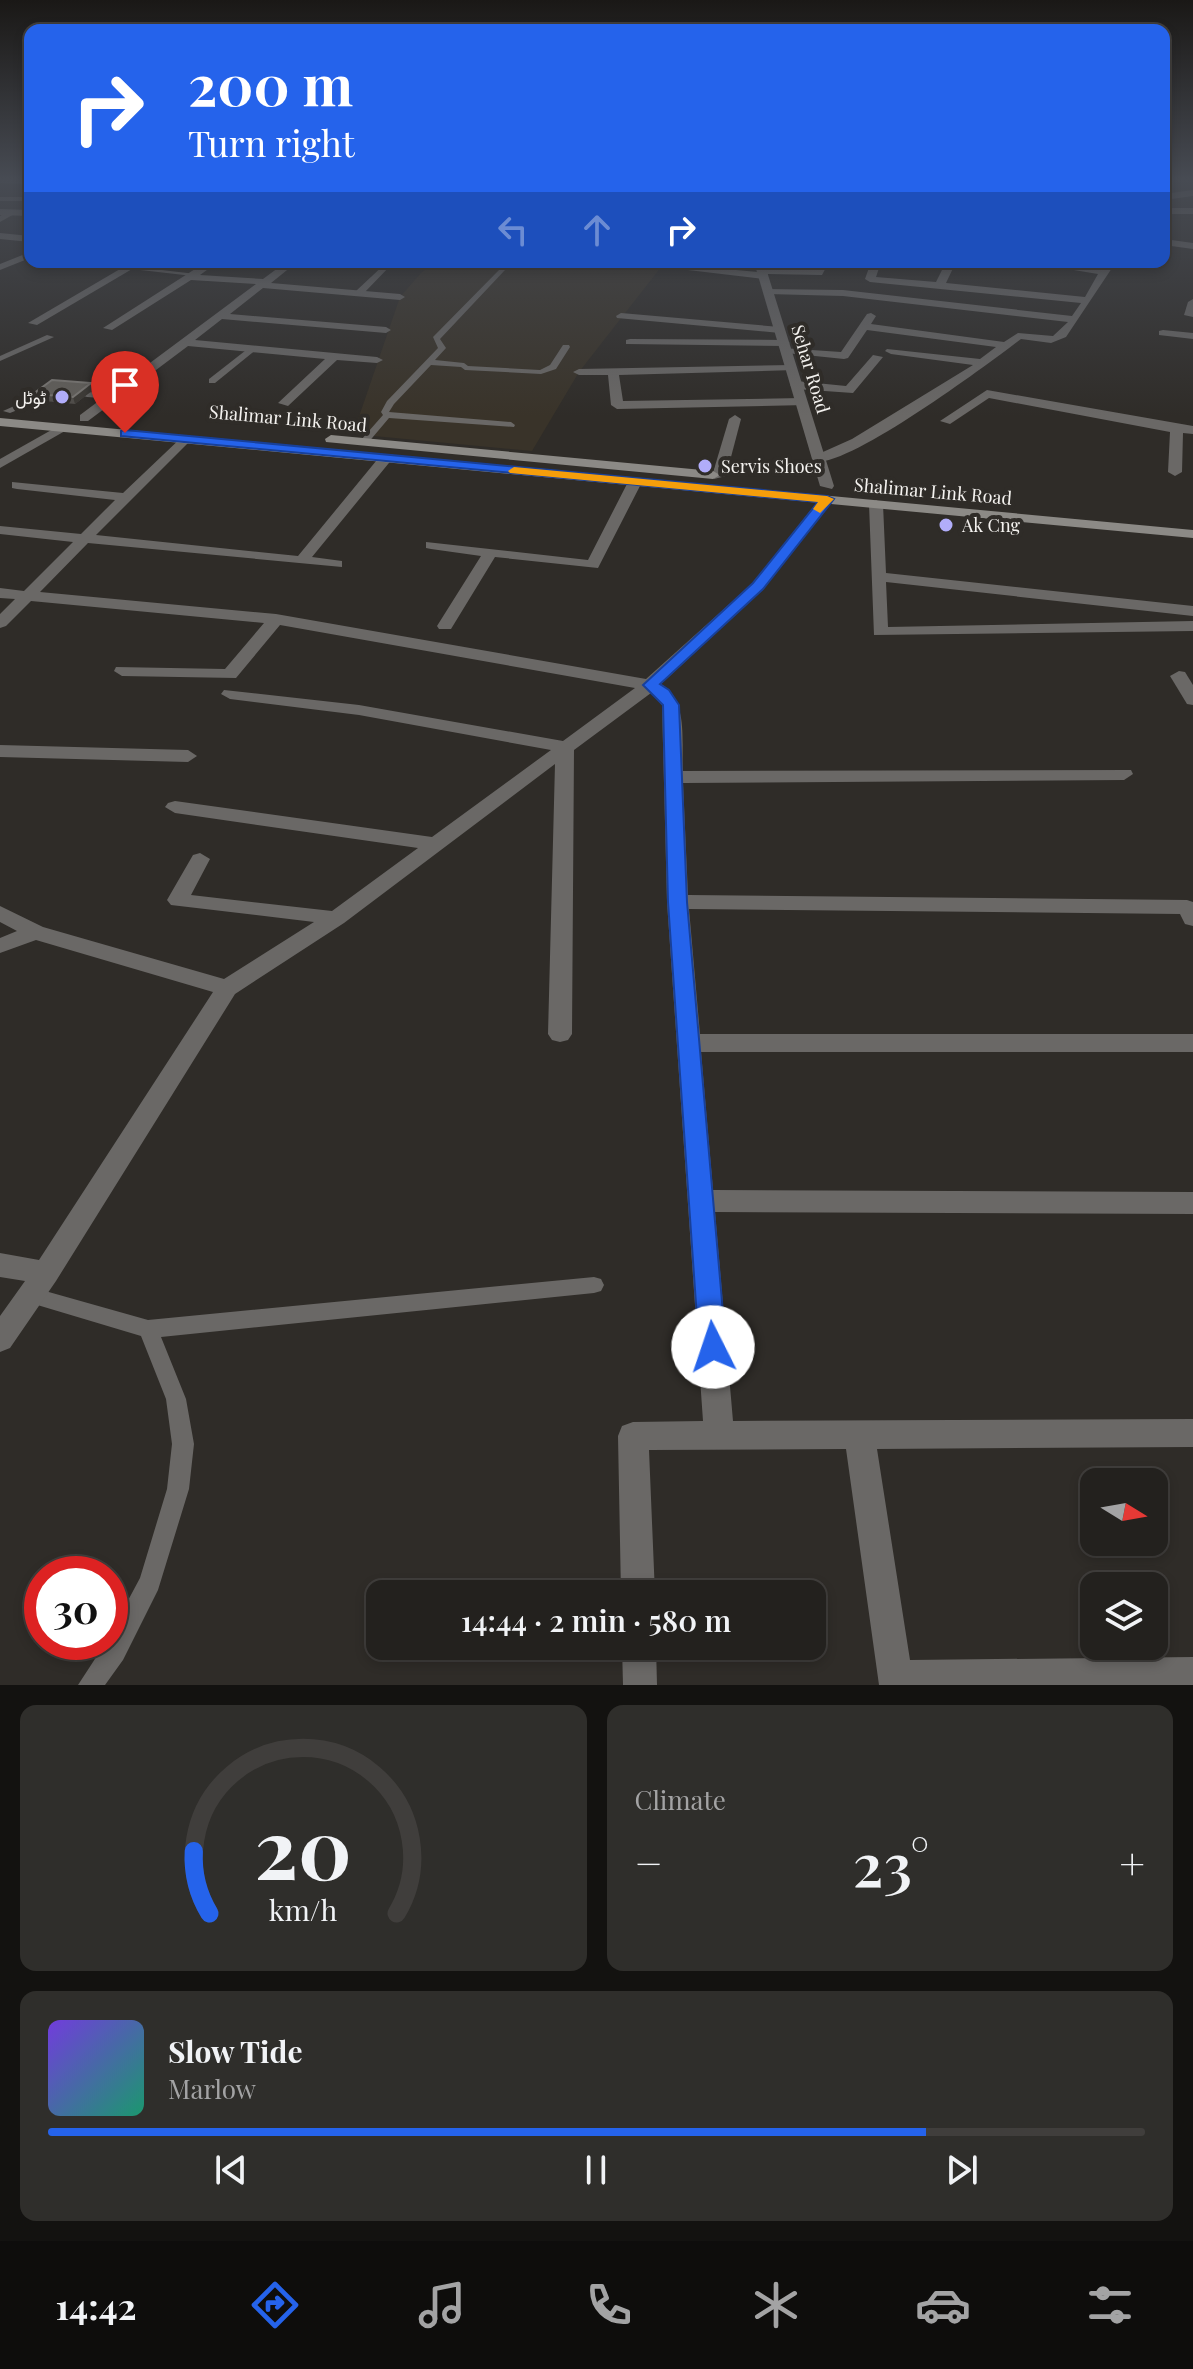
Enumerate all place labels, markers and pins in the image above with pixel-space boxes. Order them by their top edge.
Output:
pin [91,351,159,433]
place label: ٹوٹل [15,385,47,409]
marker: ٹوٹل [53,388,71,406]
place label: Servis Shoes [721,454,822,478]
marker: Servis Shoes [696,457,714,475]
place label: Ak Cng [961,513,1020,537]
marker: Ak Cng [937,516,955,534]

